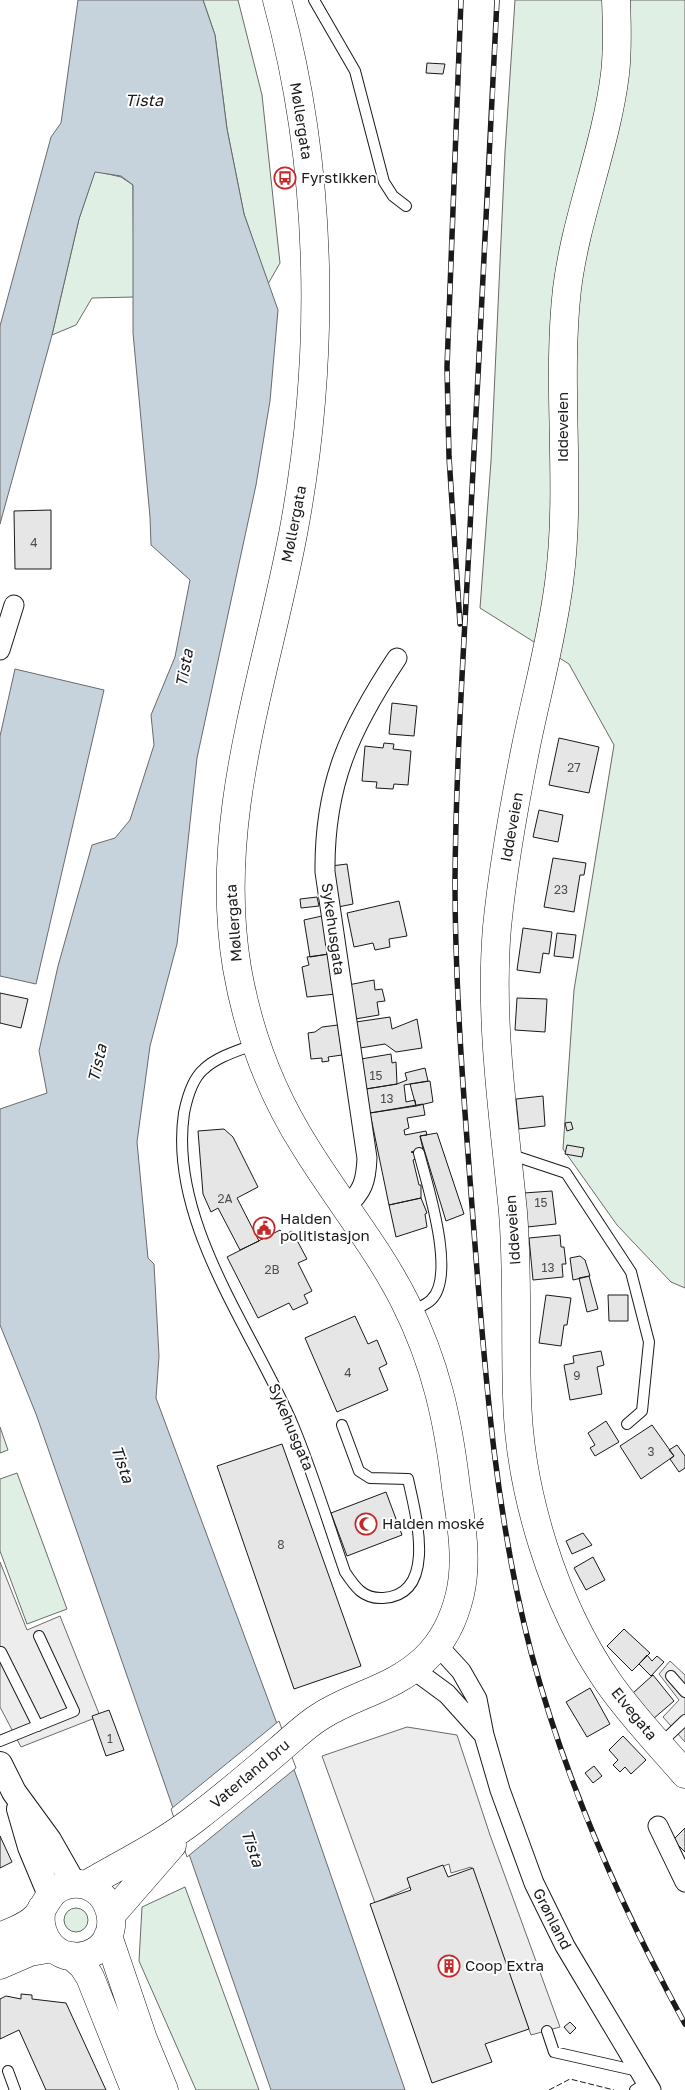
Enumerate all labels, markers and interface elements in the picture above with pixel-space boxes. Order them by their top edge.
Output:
street label: Møllergata [287,81,317,161]
water label: Tista [125,90,164,110]
bus stop icon: Fyrstikken [273,166,297,190]
place label: Fyrstikken [301,168,377,186]
street label: Iddeveien [553,392,571,462]
street label: Møllergata [277,484,309,564]
house number: 4 [30,535,38,550]
water label: Tista [171,647,197,689]
house number: 27 [567,760,581,775]
street label: Iddeveien [496,791,526,863]
street label: Sykehusgata [319,882,349,976]
house number: 23 [554,882,568,897]
street label: Møllergata [221,884,245,962]
water label: Tista [83,1041,111,1084]
house number: 15 [370,1068,382,1083]
house number: 13 [381,1091,393,1106]
house number: 2A [217,1191,233,1206]
street label: Iddeveien [501,1194,523,1266]
house number: 15 [535,1195,547,1210]
place label: Halden politistasjon [280,1209,370,1244]
public building icon: Halden politistasjon [252,1216,276,1240]
house number: 13 [542,1260,554,1275]
house number: 2B [264,1262,280,1277]
house number: 4 [344,1365,352,1380]
house number: 9 [573,1368,581,1383]
street label: Sykehusgata [265,1380,318,1473]
water label: Tista [107,1443,139,1486]
house number: 3 [647,1444,655,1459]
mosque icon: Halden moské [354,1512,378,1536]
place label: Halden moské [382,1514,485,1532]
house number: 8 [277,1537,285,1552]
street label: Elvegata [608,1683,661,1743]
house number: 1 [107,1731,113,1746]
street label: Vaterland bru [206,1735,293,1812]
water label: Tista [237,1827,269,1870]
street label: Grønland [530,1885,576,1952]
building icon: Coop Extra [437,1954,461,1978]
place label: Coop Extra [465,1956,544,1974]

